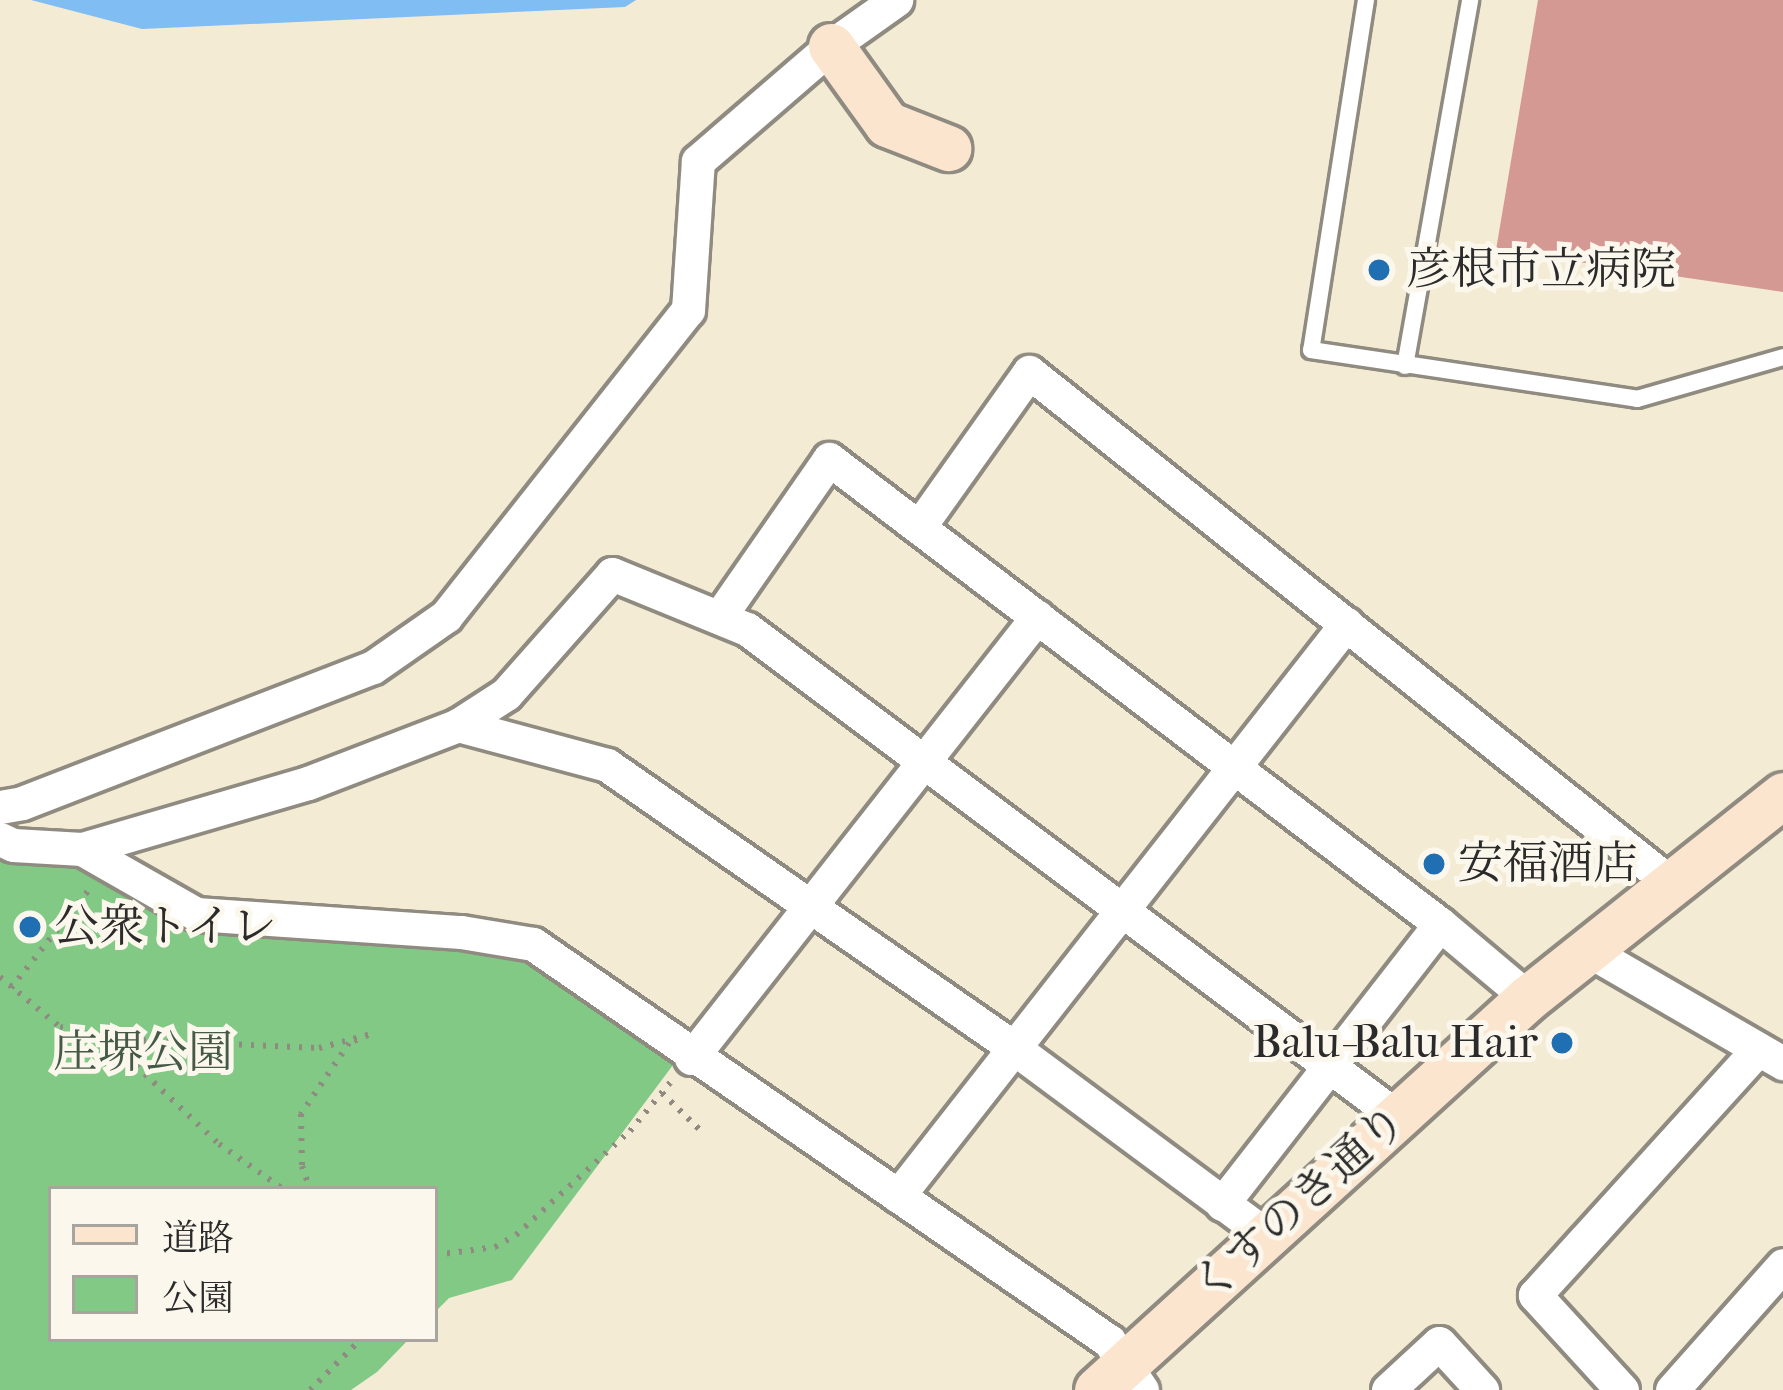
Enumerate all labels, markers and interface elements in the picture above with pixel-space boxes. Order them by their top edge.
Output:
place label: 彦根市立病院 [1406,243,1676,297]
marker: 彦根市立病院 [1363,254,1395,286]
place label: 安福酒店 [1458,837,1638,891]
marker: 安福酒店 [1421,851,1447,877]
place label: 公衆トイレ [54,900,279,954]
marker: 公衆トイレ [17,914,43,940]
place label: Balu-Balu Hair [1252,1016,1538,1070]
park label: 庄堺公園 [53,1026,233,1080]
marker: Balu-Balu Hair [1549,1030,1575,1056]
street label: くすのき通り [1181,1094,1417,1314]
legend [48,1186,438,1342]
text: 道路 [162,1217,234,1259]
text: 公園 [162,1277,234,1319]

